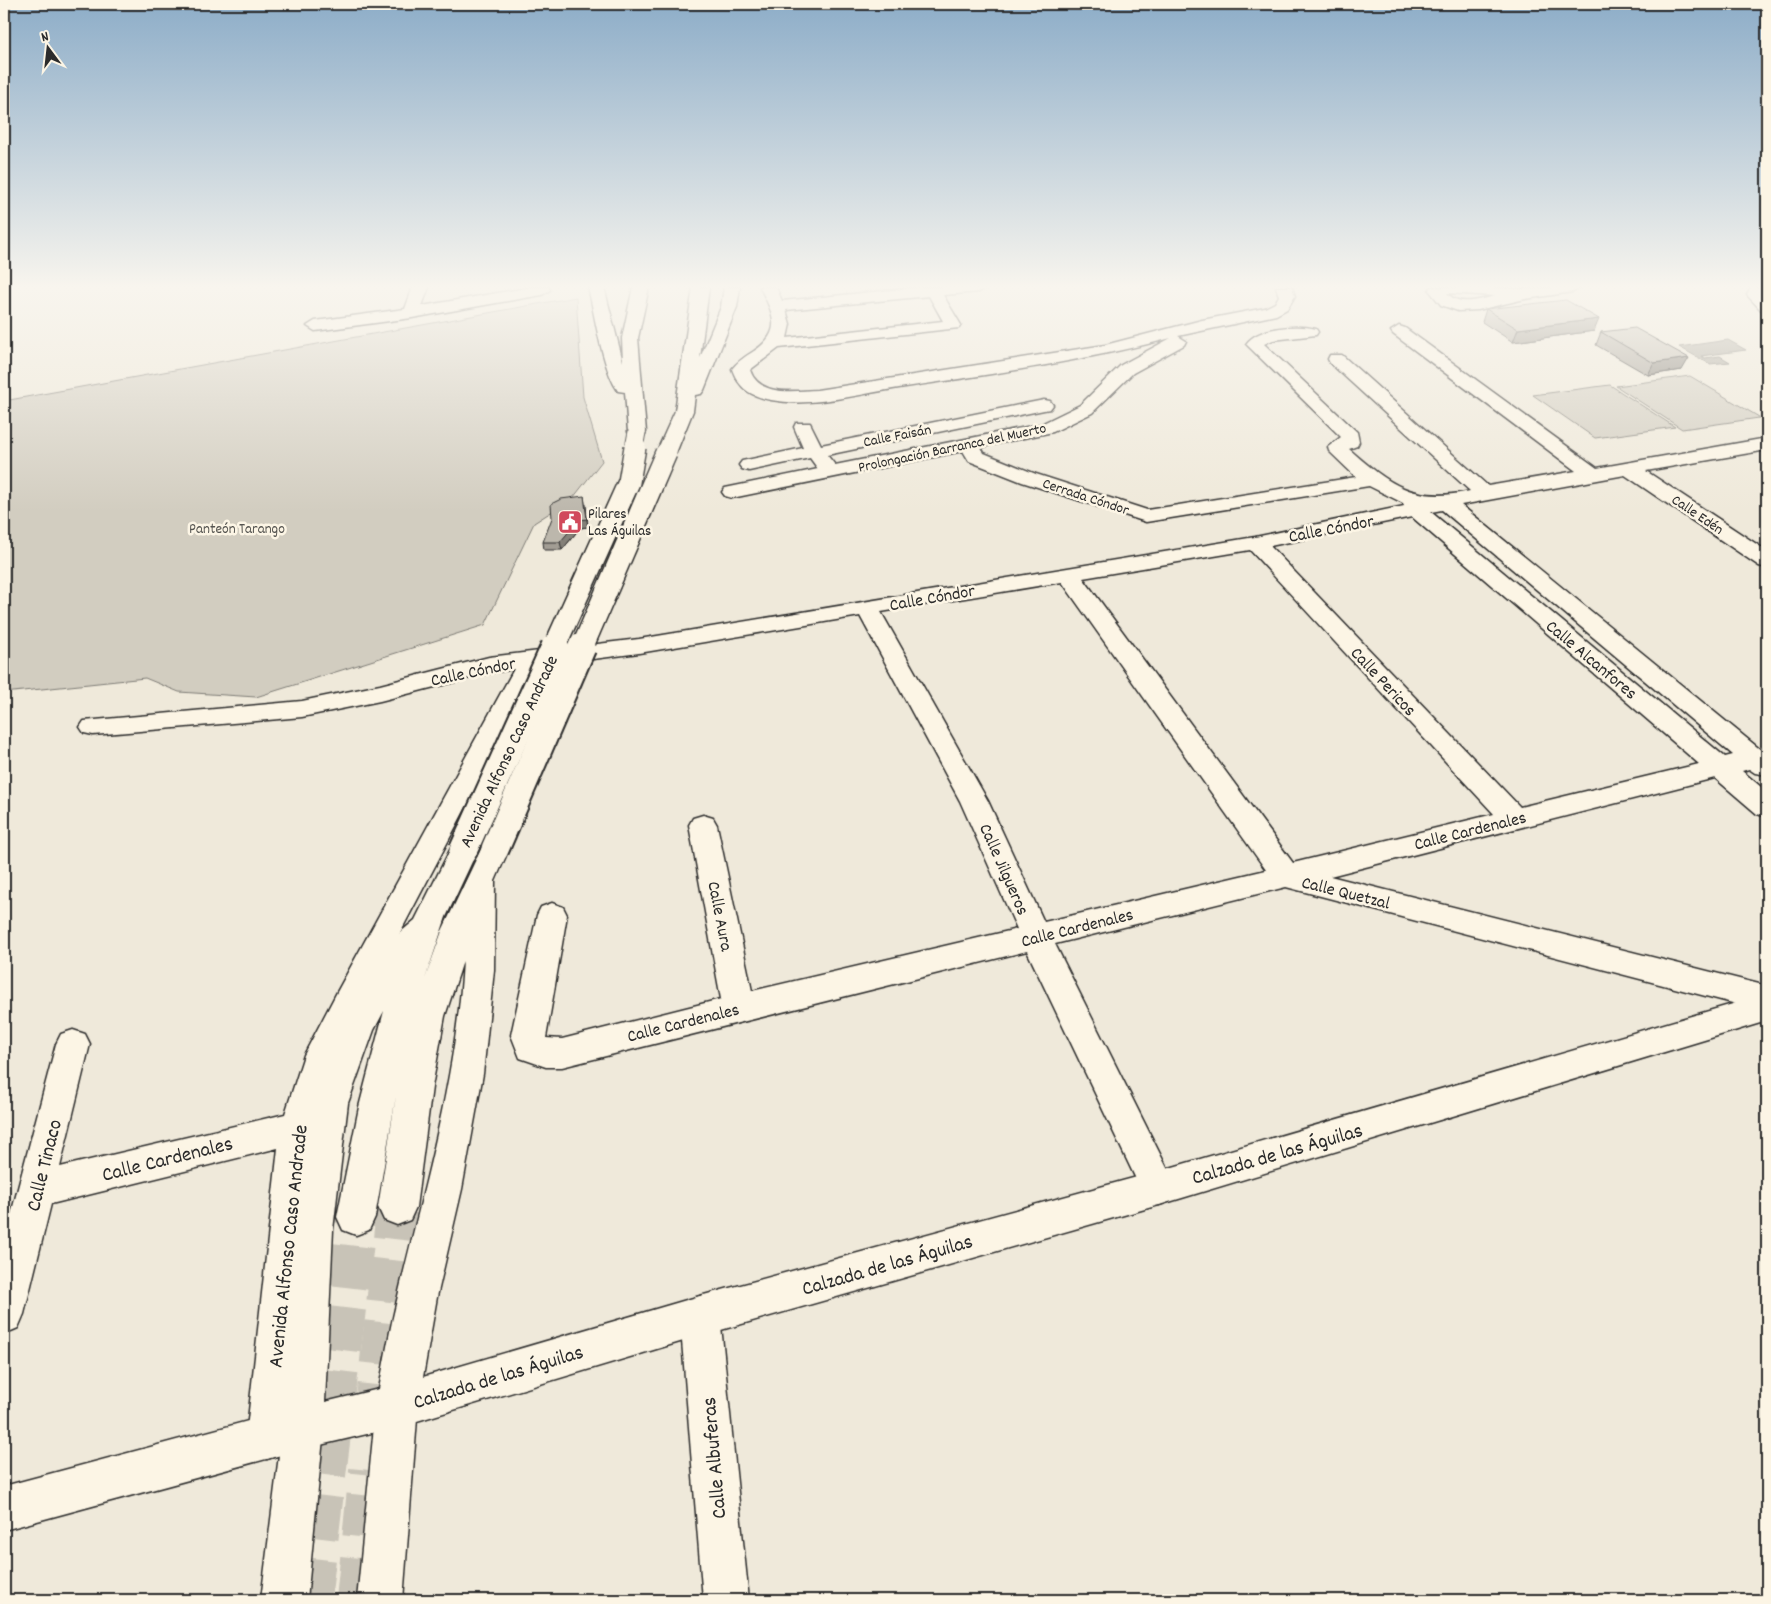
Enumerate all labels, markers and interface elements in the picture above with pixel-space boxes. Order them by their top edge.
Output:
north arrow [22,22,72,72]
text: N [39,27,51,48]
street label: Prolongación Barranca del Muerto [856,418,1049,480]
street label: Calle Faisán [862,420,933,454]
street label: Cerrada Cóndor [1039,474,1132,522]
street label: Calle Edén [1666,490,1727,541]
place label: Pilares Las Águilas [588,504,651,543]
public building icon: Pilares Las Águilas [557,509,583,535]
street label: Calle Cóndor [1287,510,1377,551]
park label: Panteón Tarango [189,519,285,541]
street label: Calle Cóndor [888,580,977,619]
street label: Calle Alcanfores [1539,615,1642,707]
street label: Calle Pericos [1343,642,1421,723]
street label: Calle Cóndor [429,652,519,695]
street label: Avenida Alfonso Caso Andrade [455,652,566,852]
street label: Calle Cardenales [1412,806,1529,858]
street label: Calle Jilgueros [971,820,1034,920]
street label: Calle Quetzal [1299,871,1393,918]
street label: Calle Aura [700,879,738,954]
street label: Calle Cardenales [1019,903,1136,955]
street label: Calle Cardenales [625,998,742,1050]
street label: Calle Tinaco [20,1117,72,1215]
street label: Calzada de las Águilas [1189,1117,1367,1195]
street label: Avenida Alfonso Caso Andrade [262,1123,318,1369]
street label: Calle Cardenales [99,1130,236,1192]
street label: Calzada de las Águilas [799,1228,977,1306]
street label: Calzada de las Águilas [410,1339,588,1419]
street label: Calle Albuferas [696,1396,736,1520]

